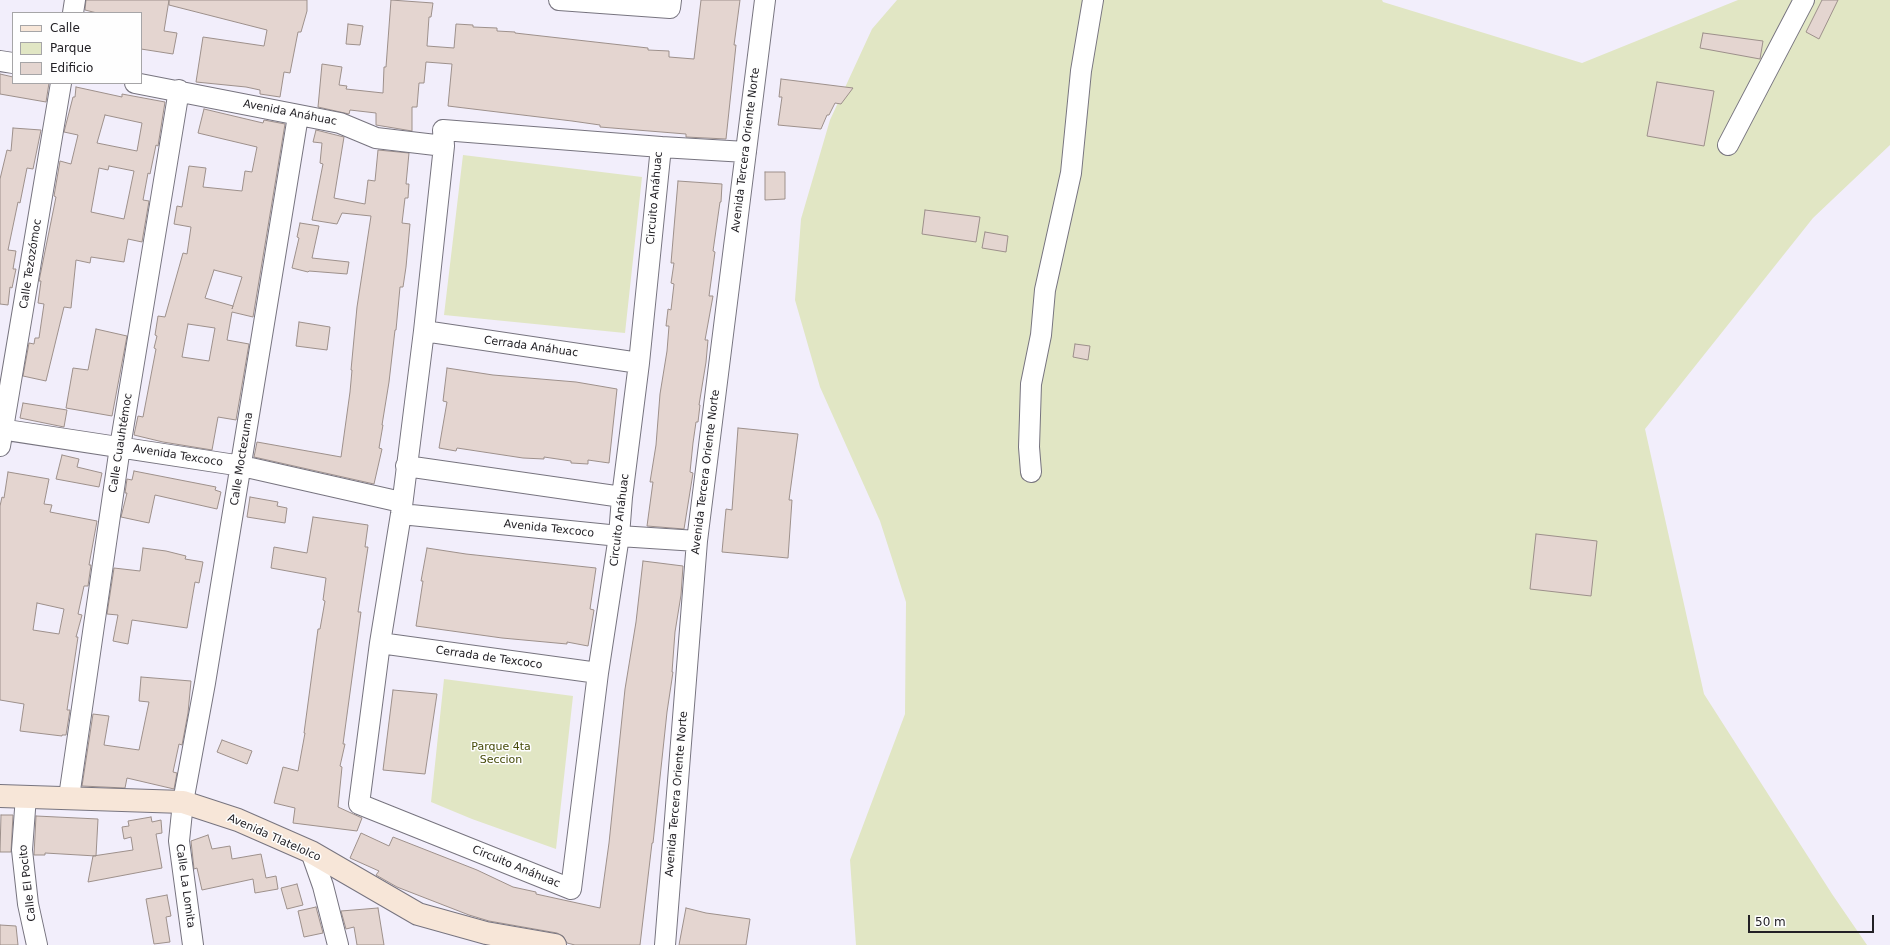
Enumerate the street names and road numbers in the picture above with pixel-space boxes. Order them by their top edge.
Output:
street label: Avenida Tercera Oriente Norte [729,67,763,233]
street label: Avenida Anáhuac [242,97,338,129]
street label: Circuito Anáhuac [644,151,666,245]
street label: Calle Tezozómoc [17,218,45,310]
street label: Cerrada Anáhuac [483,334,579,360]
street label: Avenida Tercera Oriente Norte [689,389,723,555]
street label: Calle Cuauhtémoc [107,392,135,494]
street label: Calle Moctezuma [228,411,256,507]
street label: Avenida Texcoco [132,442,224,470]
street label: Circuito Anáhuac [608,473,632,567]
street label: Avenida Texcoco [503,518,595,540]
street label: Cerrada de Texcoco [435,644,543,672]
street label: Avenida Tercera Oriente Norte [663,711,691,877]
street label: Avenida Tlatelolco [225,812,323,864]
street label: Calle La Lomita [173,843,197,929]
street label: Circuito Anáhuac [470,843,562,891]
street label: Calle El Pocito [17,844,39,922]

